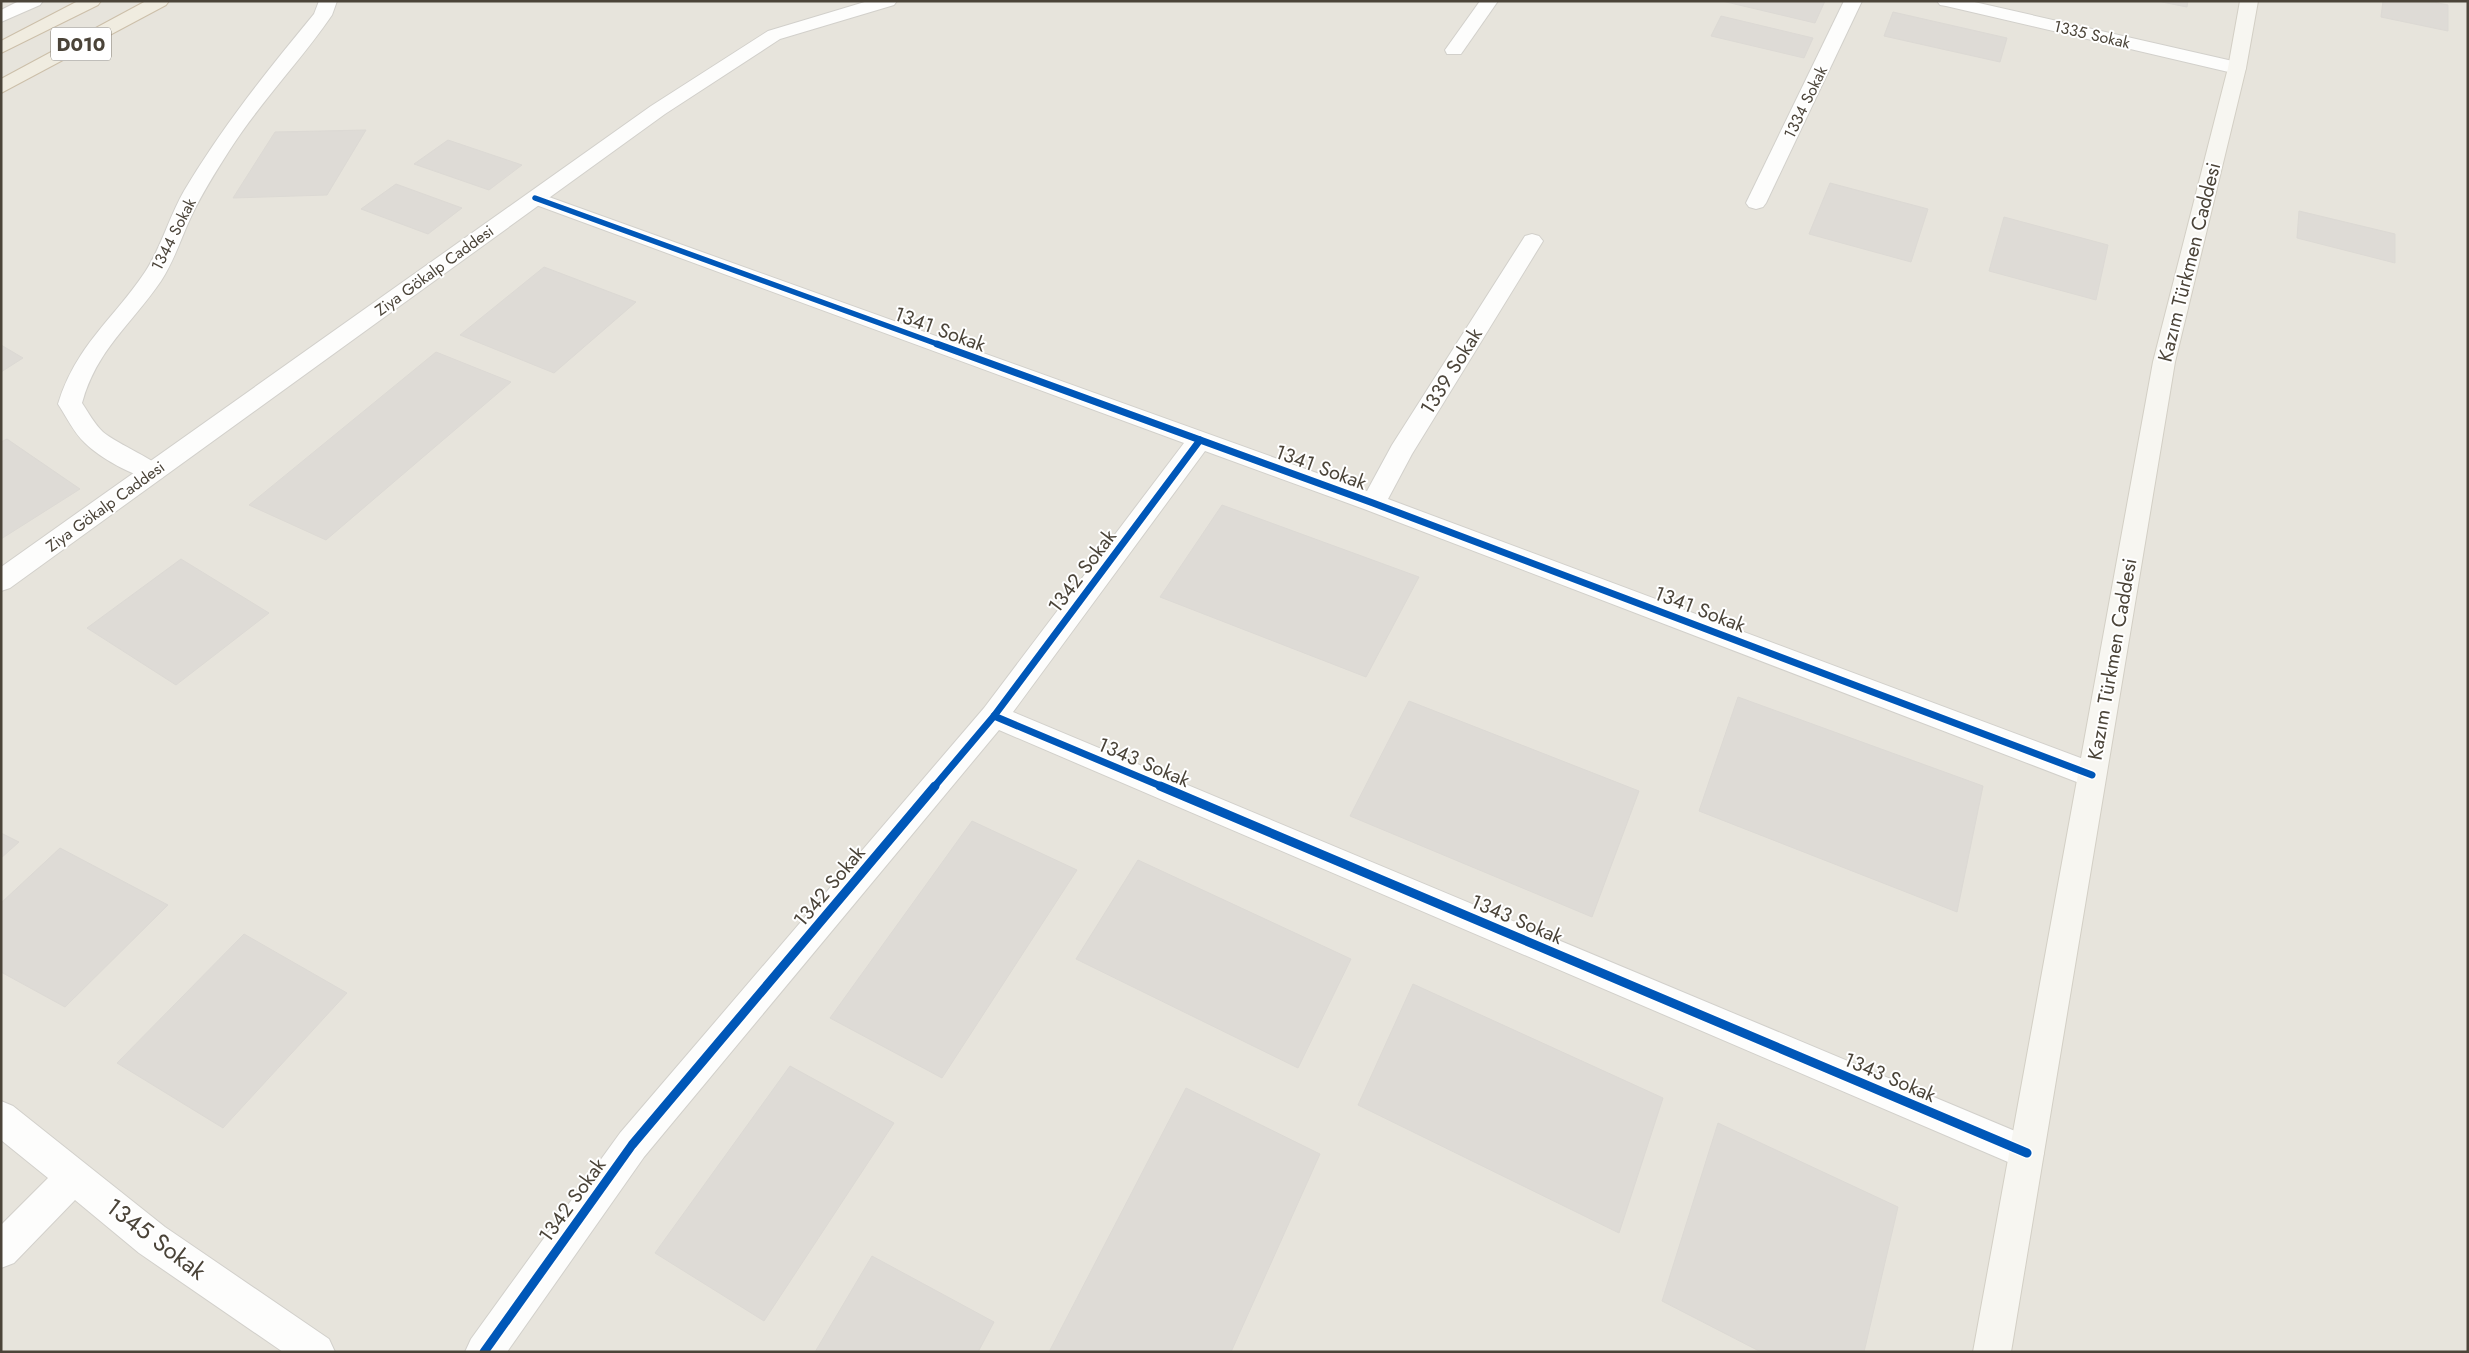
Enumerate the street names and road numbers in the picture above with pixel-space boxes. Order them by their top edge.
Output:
street label: 1335 Sokak [2051,15,2133,55]
road number: D010 [51,28,111,61]
street label: 1334 Sokak [1778,61,1833,142]
street label: Kazım Türkmen Caddesi [2151,159,2228,365]
street label: 1344 Sokak [145,193,202,275]
street label: Ziya Gökalp Caddesi [370,219,498,321]
street label: 1341 Sokak [890,299,990,360]
street label: 1339 Sokak [1413,322,1490,420]
street label: 1341 Sokak [1271,437,1371,498]
street label: Ziya Gökalp Caddesi [41,455,169,557]
street label: 1342 Sokak [1041,523,1124,619]
street label: Kazım Türkmen Caddesi [2080,556,2145,762]
street label: 1341 Sokak [1650,579,1750,640]
street label: 1343 Sokak [1093,730,1195,795]
street label: 1342 Sokak [787,839,872,933]
street label: 1343 Sokak [1466,887,1568,952]
street label: 1343 Sokak [1839,1045,1941,1110]
street label: 1342 Sokak [532,1152,613,1248]
street label: 1345 Sokak [99,1189,214,1288]

